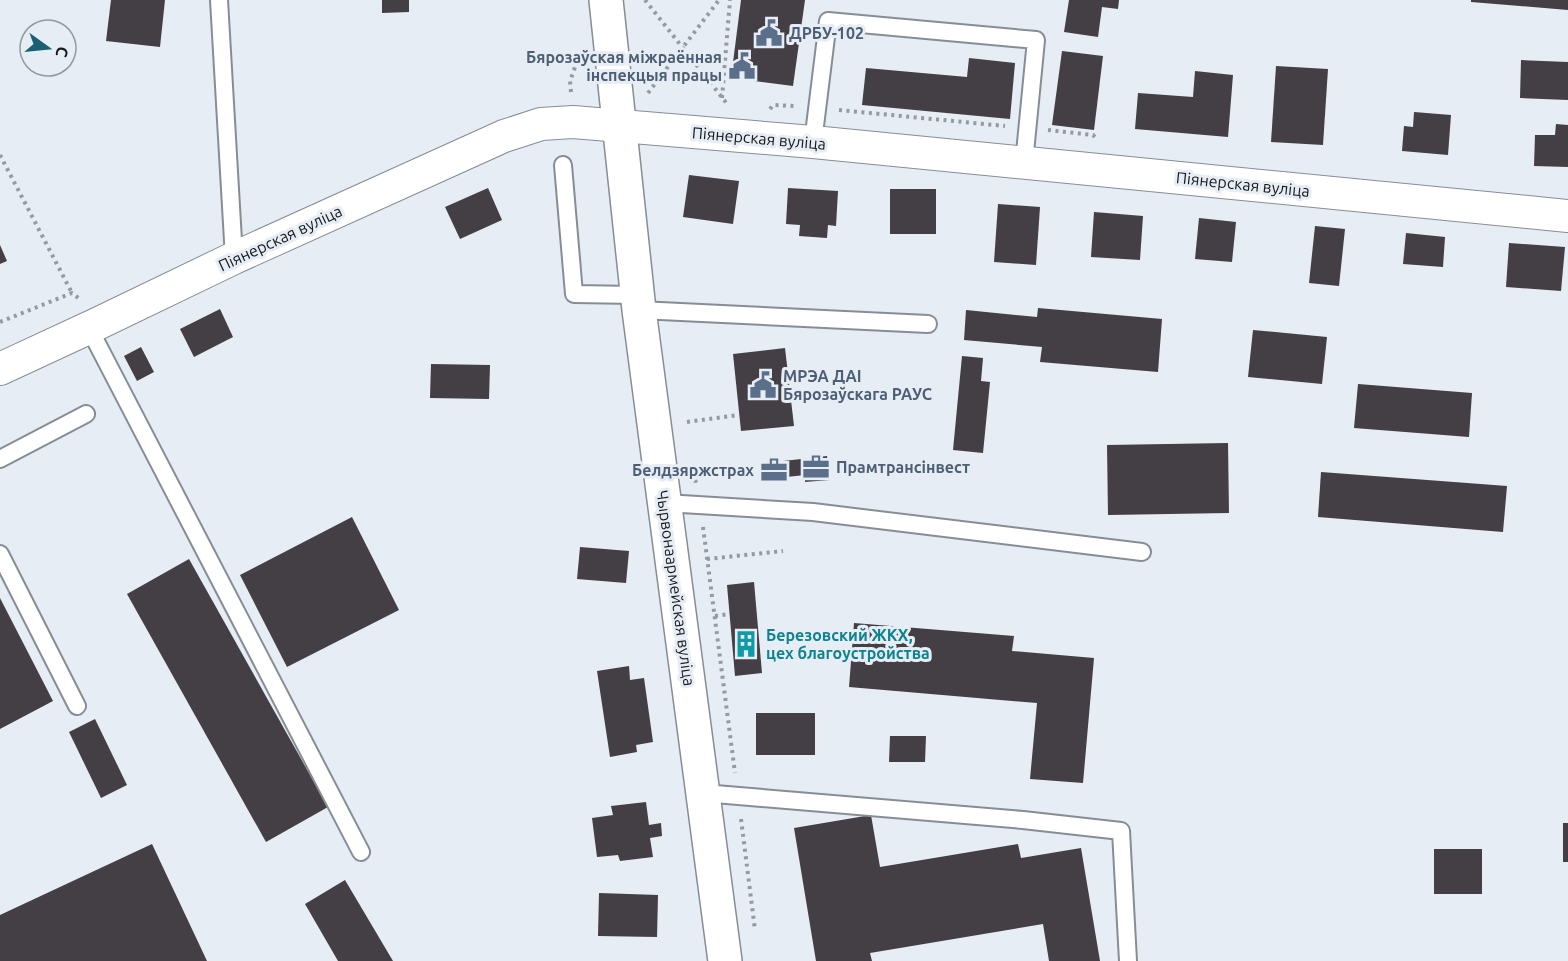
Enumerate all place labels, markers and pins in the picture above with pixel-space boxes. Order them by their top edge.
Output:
public building icon: ДРБУ-102 [754,18,784,48]
place label: ДРБУ-102 [789,24,864,42]
place label: Бярозаўская міжраённая інспекцыя працы [526,48,722,84]
public building icon: Бярозаўская міжраённая інспекцыя працы [727,51,757,81]
place label: МРЭА ДАІ Бярозаўскага РАУС [783,367,932,403]
public building icon: МРЭА ДАІ Бярозаўскага РАУС [748,370,778,400]
office icon: Прамтрансінвест [801,452,831,482]
office icon: Белдзяржстрах [759,455,789,485]
place label: Прамтрансінвест [836,458,970,476]
place label: Белдзяржстрах [632,461,754,479]
place label: Березовский ЖКХ, цех благоустройства [766,626,930,662]
building icon: Березовский ЖКХ, цех благоустройства [731,629,761,659]

